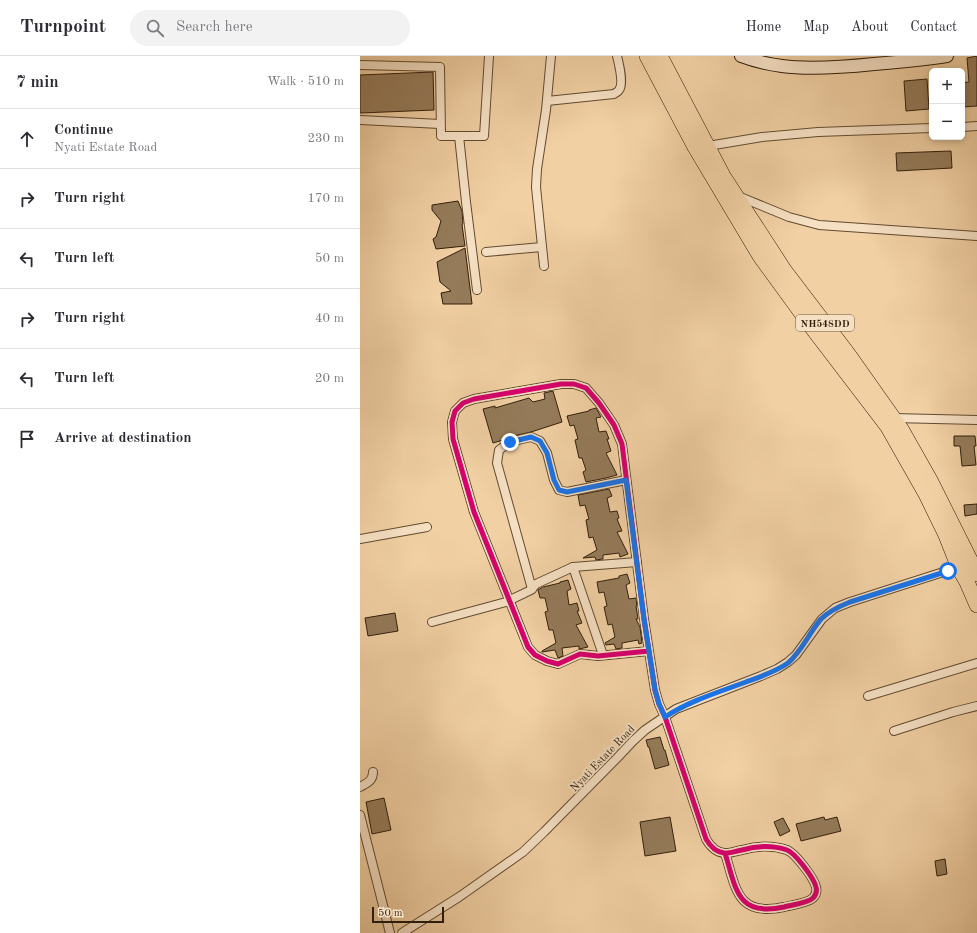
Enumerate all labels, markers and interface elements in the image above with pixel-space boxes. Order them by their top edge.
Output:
search box [130,10,410,46]
icon: search [144,17,166,39]
text: Turnpoint [20,18,106,37]
text: Search here [176,20,253,35]
text: Home [746,20,781,34]
text: Map [803,20,829,34]
text: About [851,20,888,34]
text: Contact [910,20,957,34]
map controls [929,68,965,140]
button: + [929,68,965,104]
text: 7 min [16,74,59,91]
text: Walk · 510 m [267,75,344,88]
button: − [929,104,965,140]
text: Continue [54,123,113,138]
icon: ahead [16,128,38,150]
text: 230 m [307,132,344,145]
text: Nyati Estate Road [54,141,157,154]
icon: right [16,188,38,210]
text: Turn right [54,191,125,206]
text: 170 m [307,192,344,205]
icon: left [16,248,38,270]
text: Turn left [54,251,114,266]
text: 50 m [315,252,344,265]
icon: right [16,308,38,330]
text: Turn right [54,311,125,326]
text: 40 m [315,312,344,325]
road number: NH548DD [796,315,854,331]
icon: left [16,368,38,390]
text: Turn left [54,371,114,386]
text: 20 m [315,372,344,385]
icon: arrive [16,428,38,450]
text: Arrive at destination [54,431,192,446]
route end [501,433,519,451]
route start [939,562,957,580]
street label: Nyati Estate Road [569,724,638,794]
scale bar [372,905,444,924]
text: 50 m [378,908,403,919]

